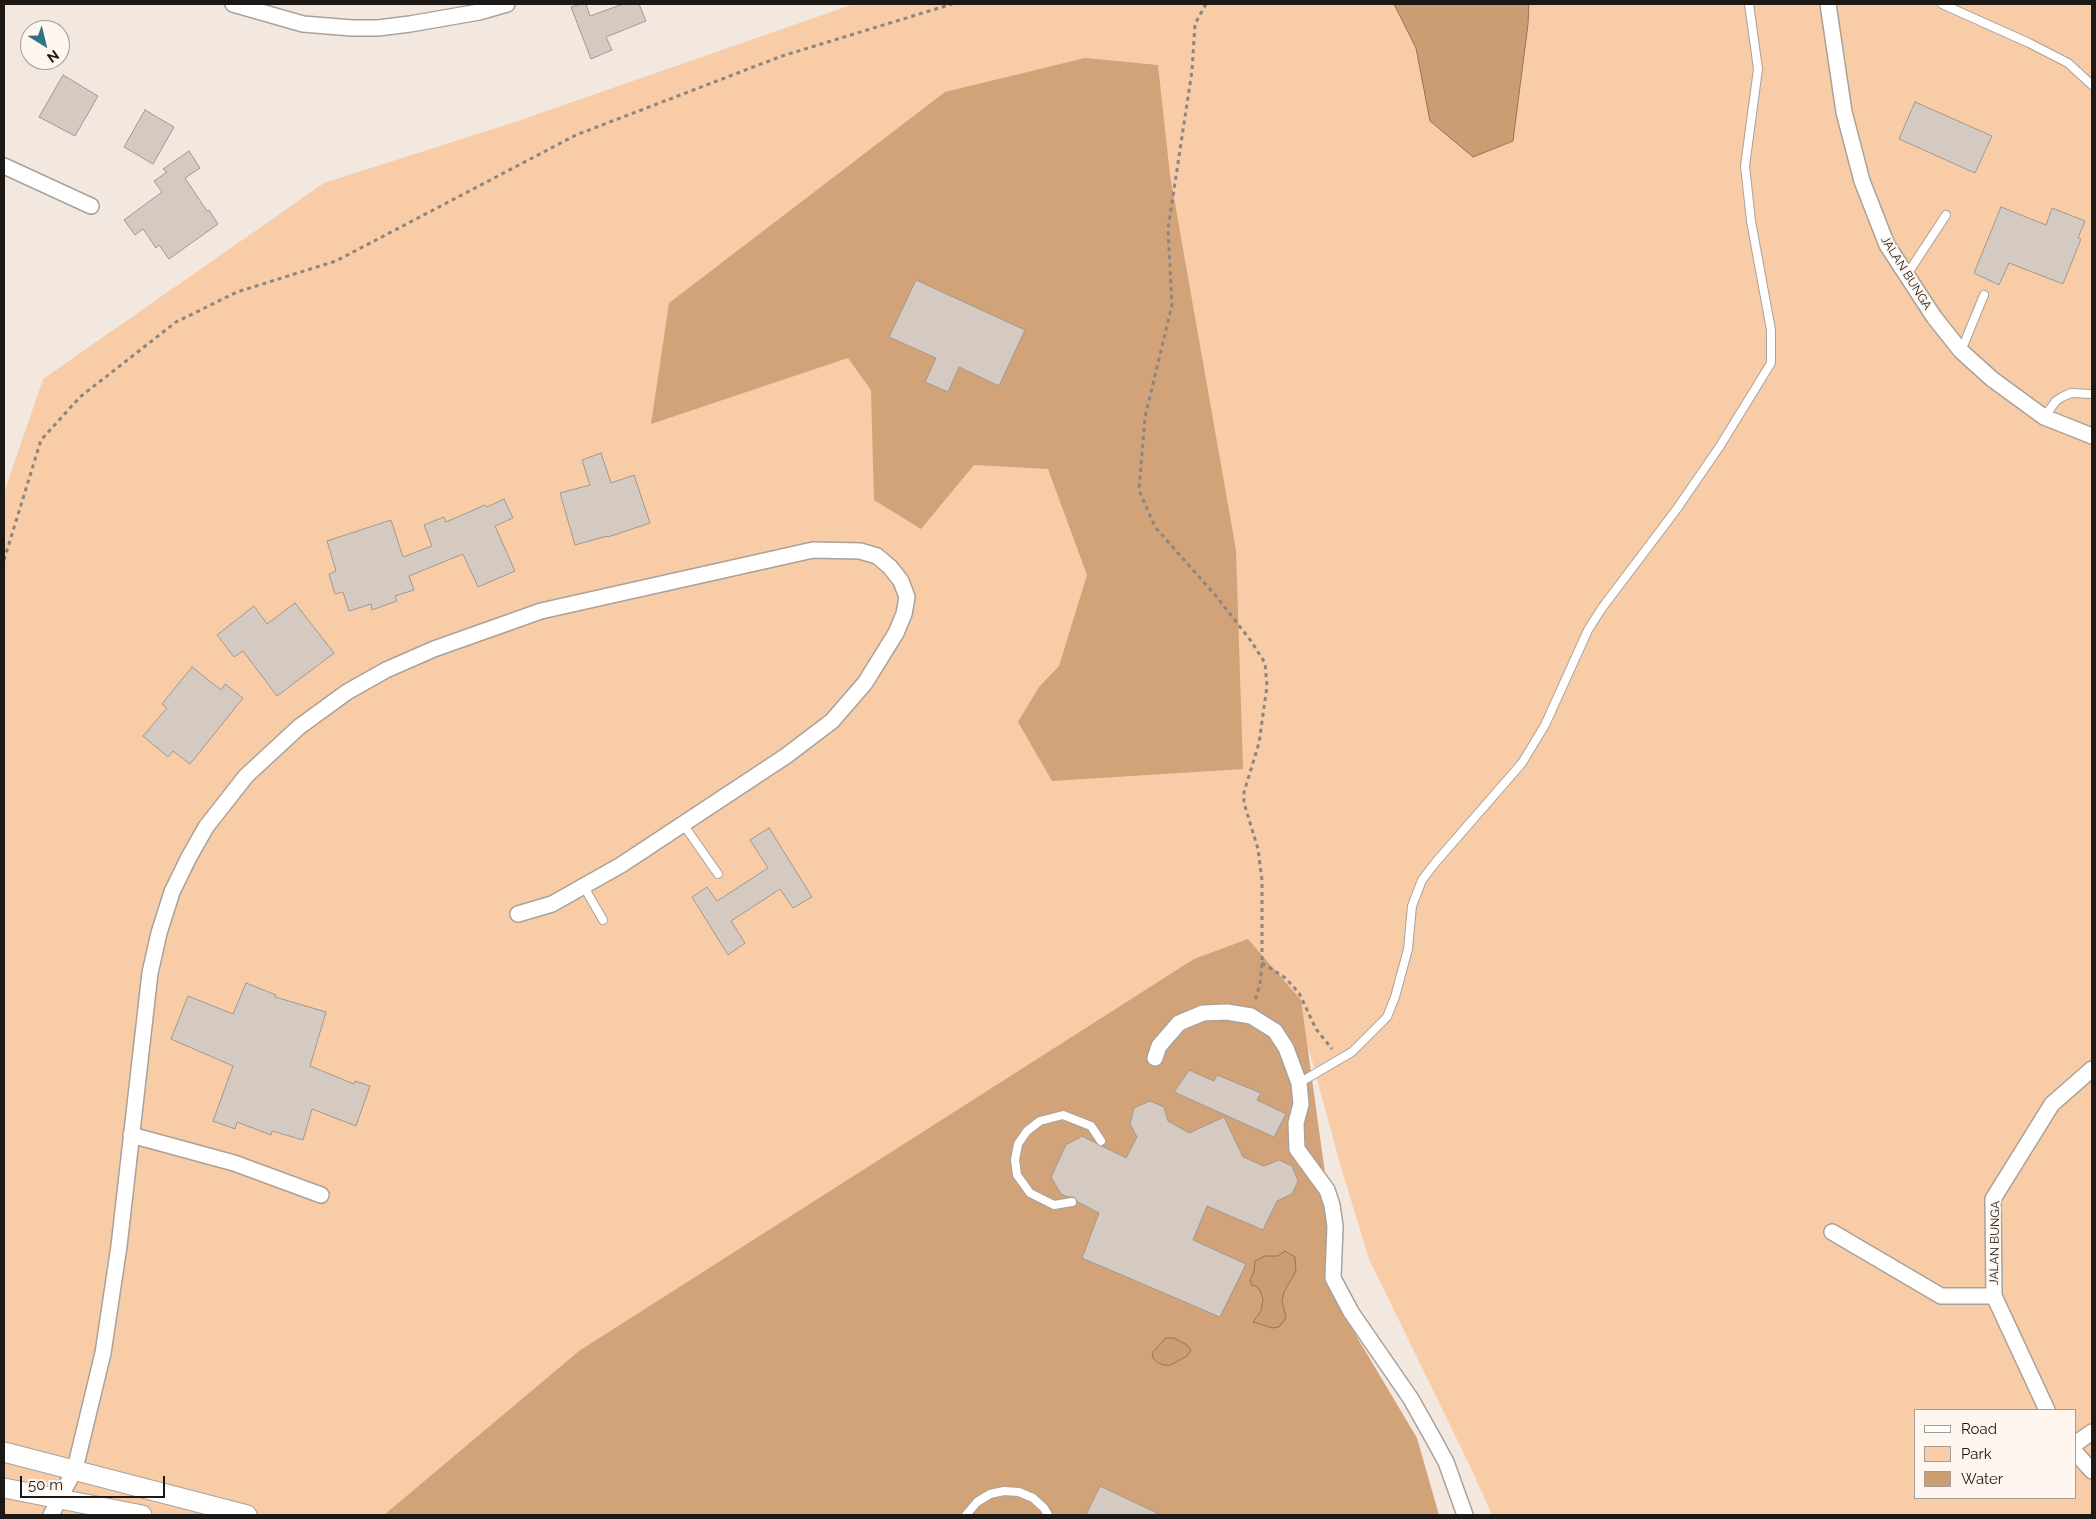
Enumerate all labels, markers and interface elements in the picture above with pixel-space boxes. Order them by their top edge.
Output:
north arrow [20,20,70,70]
text: N [44,47,62,66]
street label: JALAN BUNGA [1878,234,1934,312]
street label: JALAN BUNGA [1987,1201,2003,1285]
legend [1914,1409,2076,1499]
text: Road [1961,1420,1997,1438]
text: Park [1961,1445,1992,1463]
scale bar [22,1466,168,1498]
text: Water [1961,1470,2003,1488]
text: 50 m [28,1476,63,1494]

